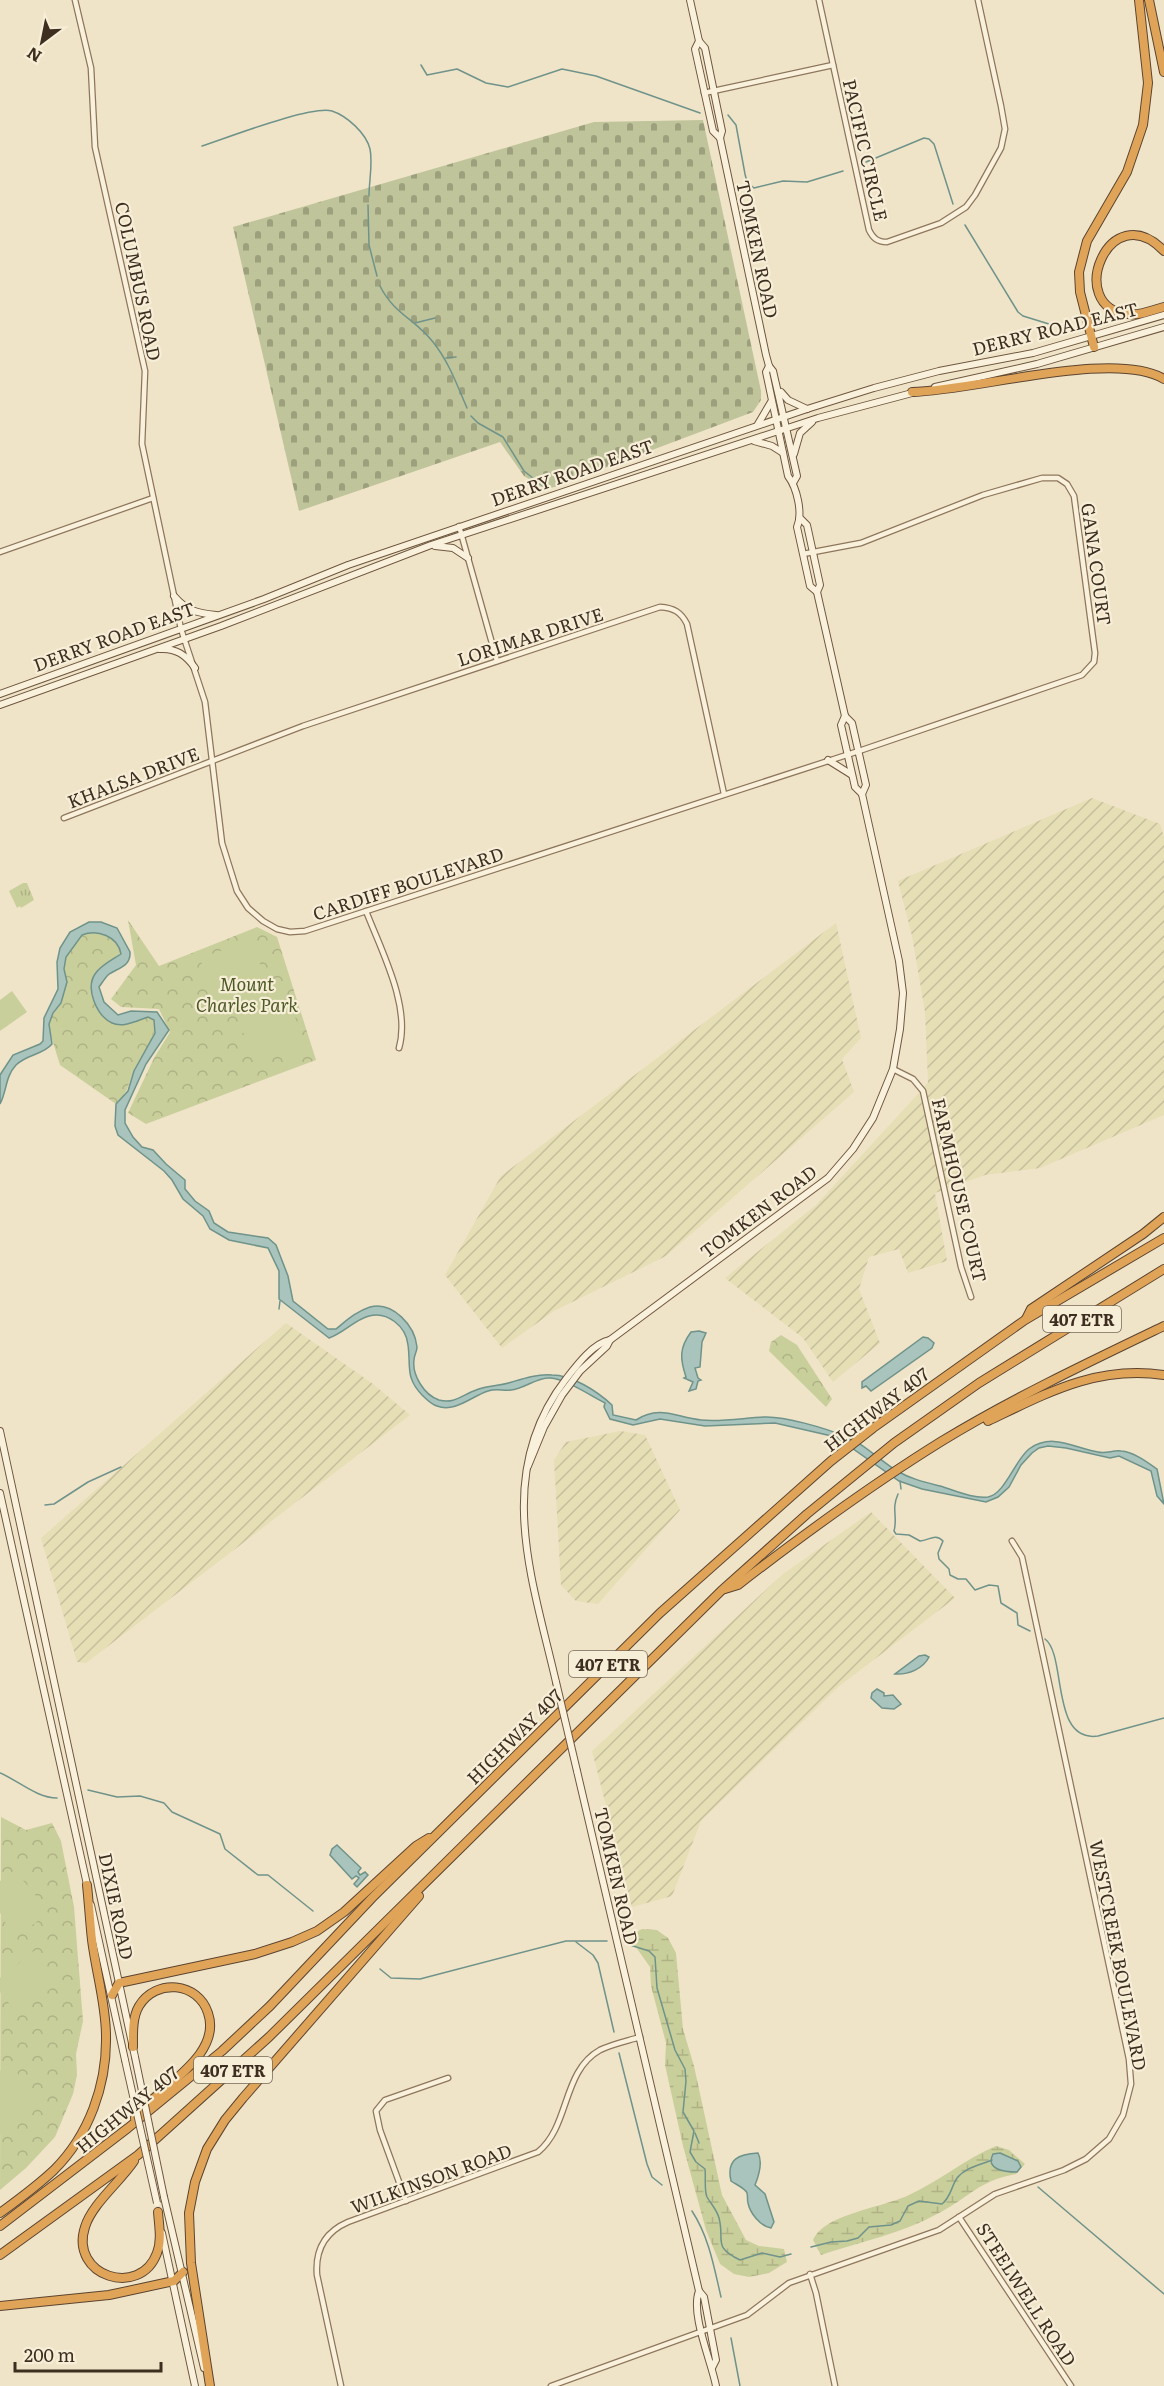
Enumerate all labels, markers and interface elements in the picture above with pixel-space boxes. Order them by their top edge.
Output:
north arrow [12,12,72,72]
text: N [21,42,46,69]
street label: PACIFIC CIRCLE [837,76,895,224]
street label: TOMKEN ROAD [730,178,786,320]
street label: COLUMBUS ROAD [109,199,169,363]
street label: DERRY ROAD EAST [969,294,1141,362]
street label: DERRY ROAD EAST [487,432,657,512]
street label: GANA COURT [1075,501,1119,627]
street label: DERRY ROAD EAST [29,594,199,678]
street label: LORIMAR DRIVE [453,600,607,672]
street label: KHALSA DRIVE [63,739,203,815]
street label: CARDIFF BOULEVARD [309,839,507,927]
park label: Mount Charles Park [196,970,298,1018]
street label: FARMHOUSE COURT [926,1095,994,1285]
street label: TOMKEN ROAD [694,1158,822,1264]
road number: 407 ETR [1043,1306,1121,1332]
street label: HIGHWAY 407 [818,1360,934,1458]
road number: 407 ETR [569,1651,647,1677]
street label: HIGHWAY 407 [460,1682,568,1790]
street label: TOMKEN ROAD [588,1805,646,1947]
street label: WESTCREEK BOULEVARD [1083,1837,1155,2073]
street label: DIXIE ROAD [93,1850,141,1962]
road number: 407 ETR [194,2057,272,2083]
street label: HIGHWAY 407 [70,2059,184,2159]
street label: WILKINSON ROAD [347,2136,515,2220]
street label: STEELWELL ROAD [970,2217,1084,2371]
scale bar [15,2335,160,2373]
text: 200 m [24,2341,75,2368]

